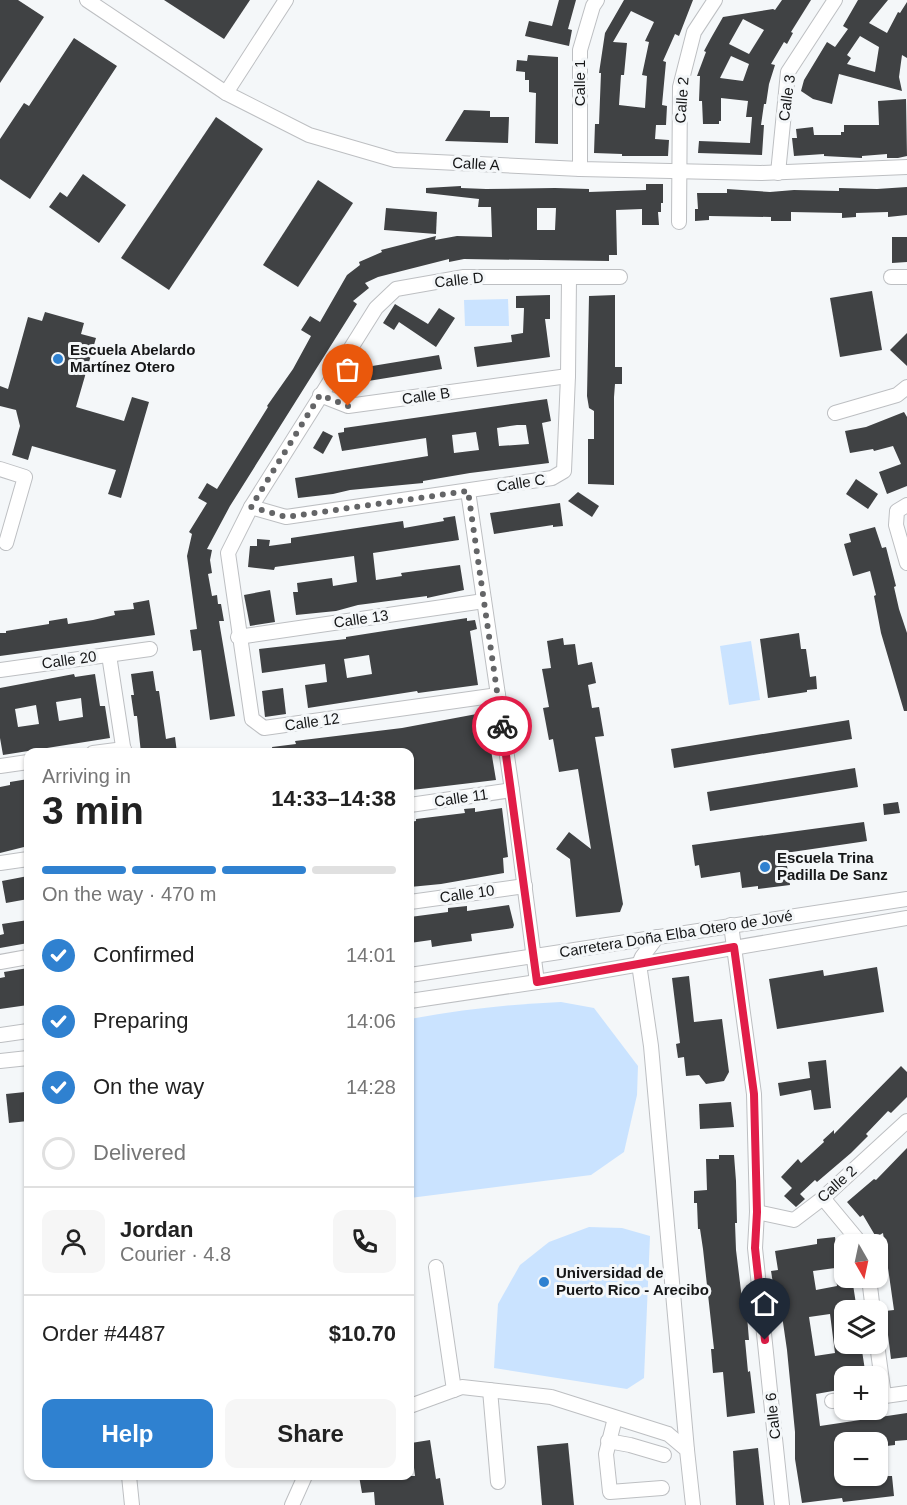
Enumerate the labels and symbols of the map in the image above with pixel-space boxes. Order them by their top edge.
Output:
street label: Calle 1 [571,60,588,106]
street label: Calle 3 [775,74,798,122]
street label: Calle 2 [671,76,692,124]
street label: Calle A [452,154,500,173]
street label: Calle D [434,268,484,291]
place label: Escuela Abelardo Martínez Otero [70,341,195,375]
pin [322,344,373,406]
marker: Escuela Abelardo Martínez Otero [51,352,65,366]
street label: Calle B [401,384,451,407]
street label: Calle C [495,470,547,495]
street label: Calle 13 [332,606,389,631]
street label: Calle 20 [40,647,97,672]
courier [472,696,532,756]
street label: Calle 12 [283,709,340,734]
street label: Calle 11 [433,785,489,810]
place label: Escuela Trina Padilla De Sanz [777,849,888,883]
marker: Escuela Trina Padilla De Sanz [758,860,772,874]
street label: Calle 10 [438,881,495,906]
street label: Carretera Doña Elba Otero de Jové [558,907,794,960]
street label: Calle 2 [814,1162,860,1206]
north arrow [834,1234,888,1288]
place label: Universidad de Puerto Rico - Arecibo [556,1264,709,1298]
marker: Universidad de Puerto Rico - Arecibo [537,1275,551,1289]
pin [739,1278,790,1340]
street label: Calle 6 [762,1392,783,1440]

